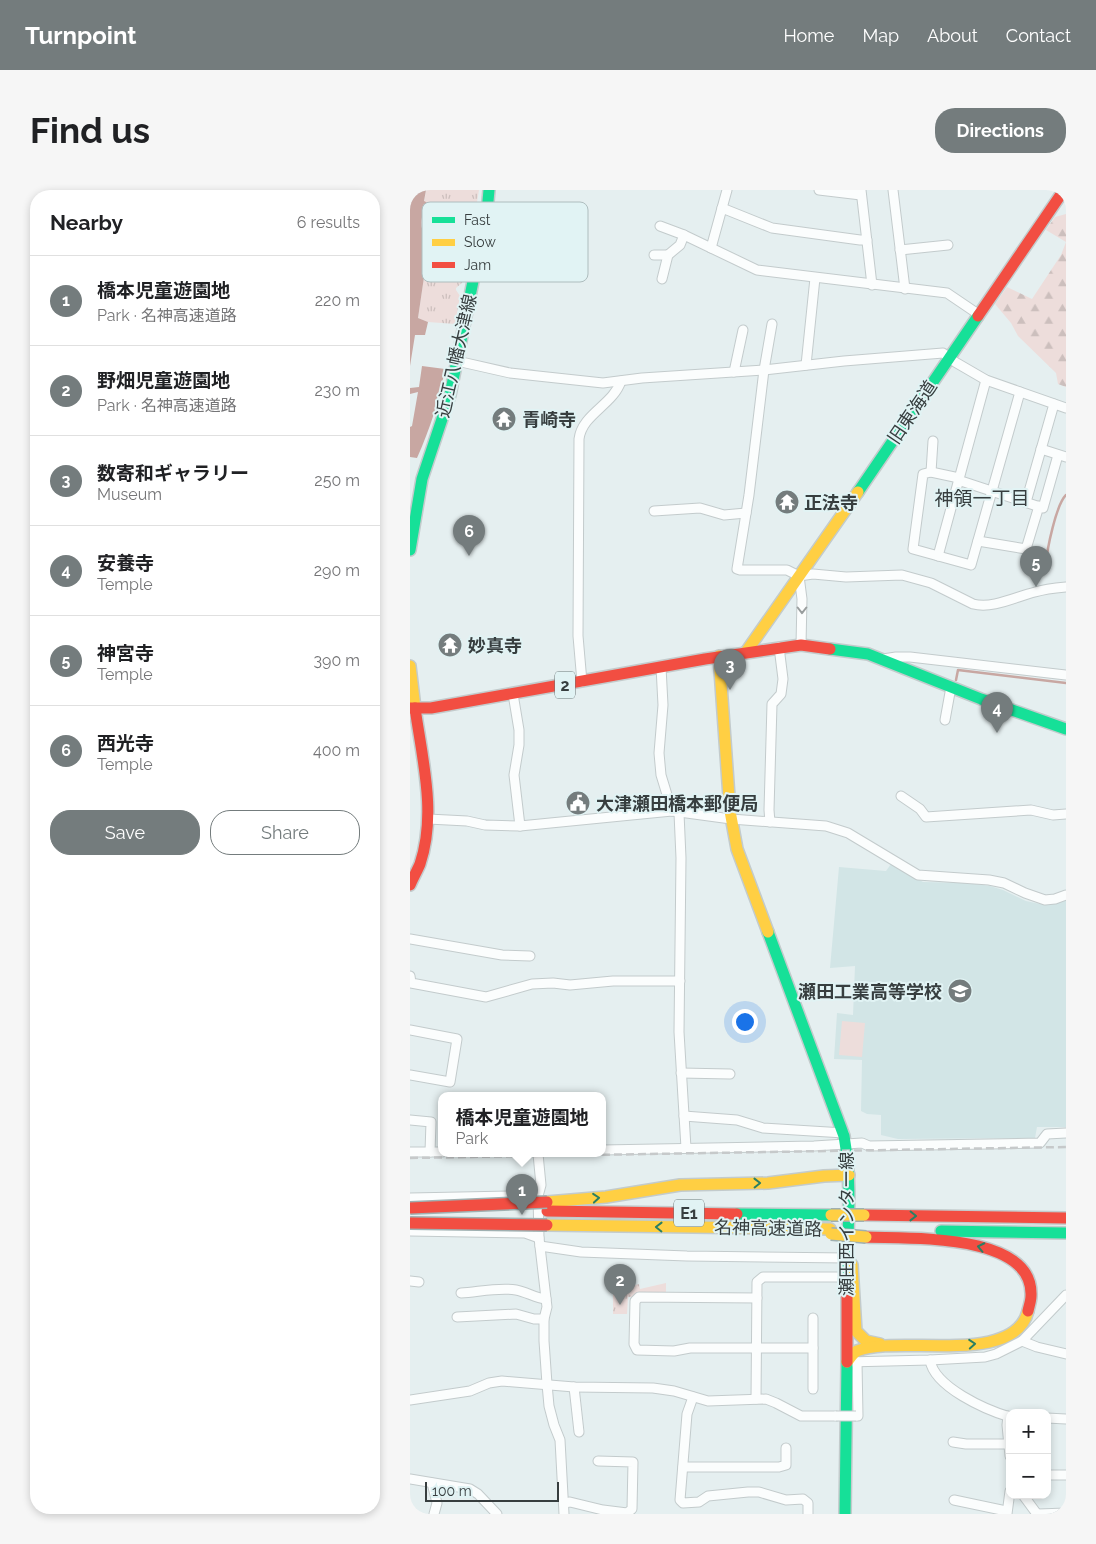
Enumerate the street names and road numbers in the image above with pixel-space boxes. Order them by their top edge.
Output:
street label: 近江八幡大津線 [432,292,480,420]
street label: 旧東海道 [883,376,941,448]
road number: 2 [555,672,575,698]
street label: 瀬田西インター線 [836,1152,857,1296]
road number: E1 [674,1200,704,1226]
street label: 名神高速道路 [714,1217,822,1239]

